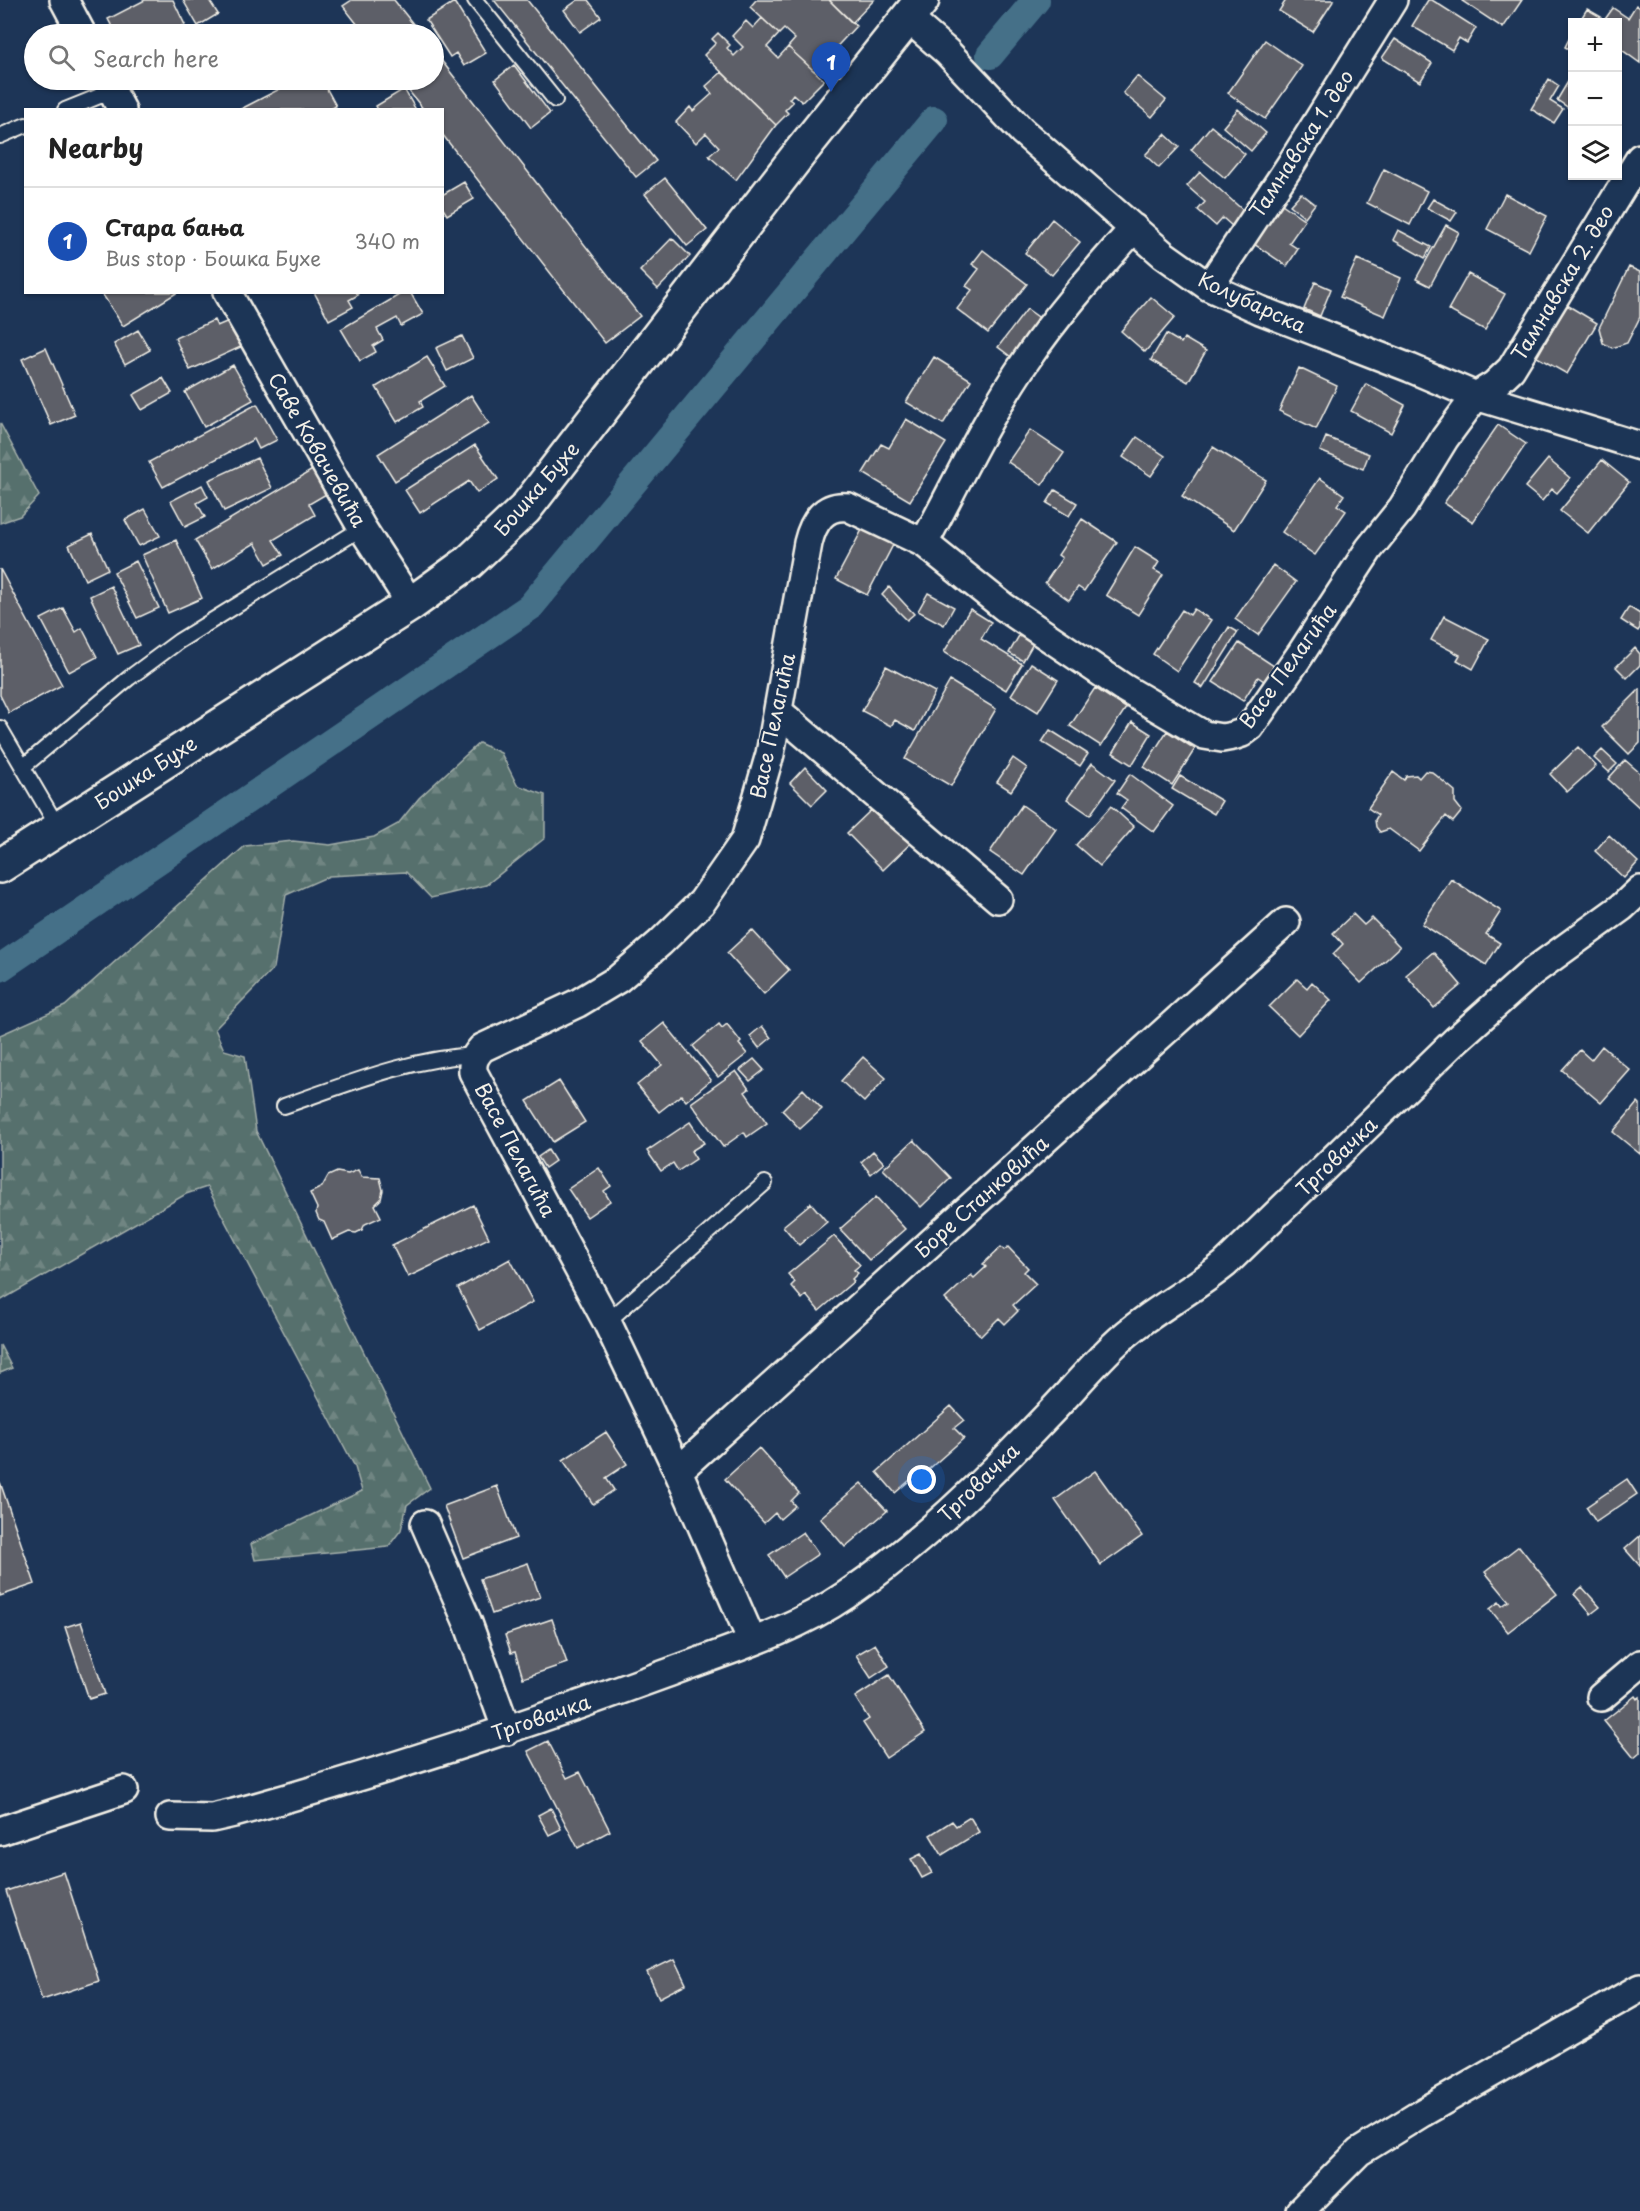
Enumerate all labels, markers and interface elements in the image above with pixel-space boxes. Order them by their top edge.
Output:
map controls [1568,18,1622,180]
button: + [1568,18,1622,72]
search box [24,24,444,90]
icon: search [45,41,78,74]
text: Search here [93,41,219,74]
pin: 1 [812,42,850,92]
street label: Тамнавска 1. део [1242,63,1361,224]
button: − [1568,72,1622,126]
button: layers [1568,126,1622,180]
text: Nearby [48,128,143,167]
street label: Тамнавска 2. део [1504,199,1621,366]
text: Стара бања [105,210,245,243]
text: 1 [63,226,72,256]
text: 340 m [355,226,420,256]
text: Bus stop · Бошка Бухе [105,243,321,273]
street label: Колубарска [1193,264,1312,340]
street label: Саве Ковачевића [261,367,375,533]
street label: Бошка Бухе [487,434,586,542]
street label: Васе Пелагића [1231,596,1343,734]
street label: Васе Пелагића [742,650,802,802]
street label: Бошка Бухе [88,728,203,817]
street label: Васе Пелагића [468,1077,564,1223]
street label: Трговачка [1289,1109,1384,1203]
street label: Боре Станковића [908,1128,1055,1265]
street label: Трговачка [931,1435,1026,1529]
your location [907,1465,936,1494]
street label: Трговачка [487,1686,595,1748]

